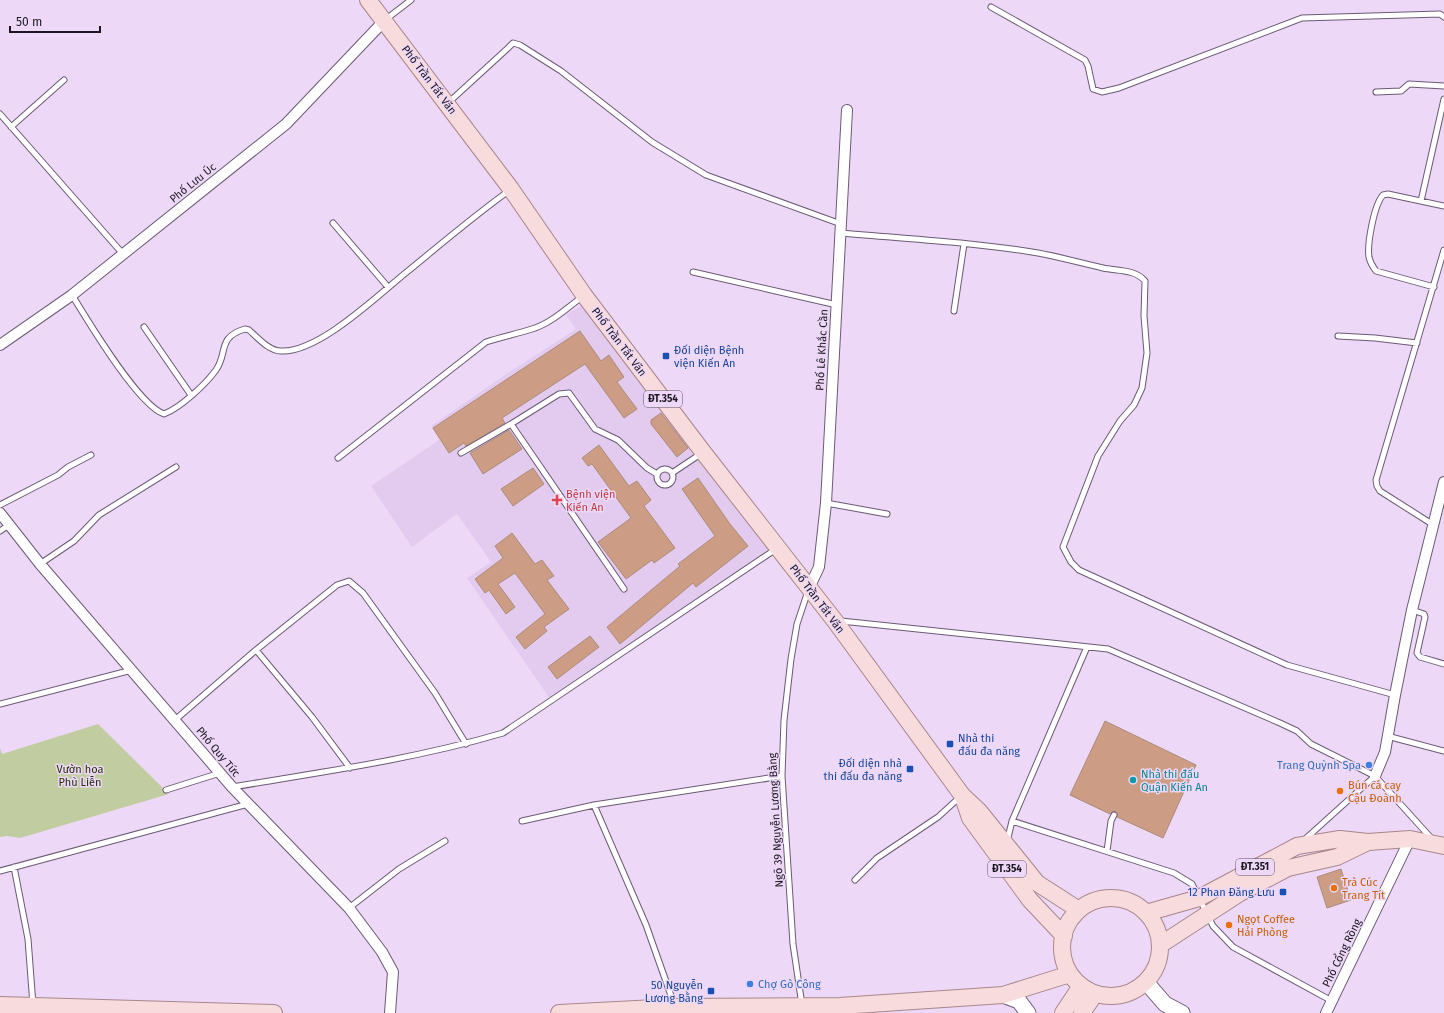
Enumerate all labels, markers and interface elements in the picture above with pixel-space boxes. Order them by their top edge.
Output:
scale bar [10,8,100,34]
text: 50 m [16,15,42,29]
street label: Phố Trần Tất Văn [399,43,459,117]
street label: Phố Lưu Úc [167,160,219,206]
street label: Phố Trần Tất Văn [589,305,649,379]
street label: Phố Lê Khắc Cần [812,309,831,391]
place label: Đối diện Bệnh viện Kiến An [674,344,744,370]
marker: Đối diện Bệnh viện Kiến An [661,351,671,361]
road number: ĐT.354 [644,391,682,407]
place label: Bệnh viện Kiến An [566,488,615,514]
marker: Bệnh viện Kiến An [551,494,563,506]
street label: Phố Trần Tất Văn [787,562,847,636]
street label: Phố Quy Tức [193,724,243,780]
place label: Nhà thi đấu đa năng [958,732,1020,758]
marker: Nhà thi đấu đa năng [945,739,955,749]
street label: Ngõ 39 Nguyễn Lương Bằng [765,752,786,888]
place label: Đối diện nhà thi đấu đa năng [823,757,902,783]
place label: Trang Quỳnh Spa [1277,759,1361,772]
marker: Trang Quỳnh Spa [1364,760,1374,770]
park label: Vườn hoa Phù Liễn [57,763,103,789]
marker: Đối diện nhà thi đấu đa năng [905,764,915,774]
place label: Nhà thi đấu Quận Kiến An [1141,768,1208,794]
marker: Nhà thi đấu Quận Kiến An [1128,775,1138,785]
place label: Bún cá cay Cậu Đoành [1348,779,1402,805]
marker: Bún cá cay Cậu Đoành [1335,786,1345,796]
road number: ĐT.351 [1236,859,1274,875]
road number: ĐT.354 [988,861,1026,877]
place label: Trà Cúc Trang Tít [1342,876,1385,902]
marker: Trà Cúc Trang Tít [1329,883,1339,893]
place label: 12 Phan Đăng Lưu [1187,886,1275,899]
marker: 12 Phan Đăng Lưu [1278,887,1288,897]
place label: Ngọt Coffee Hải Phòng [1237,913,1295,939]
street label: Phố Cổng Rồng [1319,916,1364,989]
marker: Ngọt Coffee Hải Phòng [1224,920,1234,930]
place label: Chợ Gò Công [758,978,821,991]
place label: 50 Nguyễn Lương Bằng [645,979,703,1005]
marker: Chợ Gò Công [745,979,755,989]
marker: 50 Nguyễn Lương Bằng [706,986,716,996]

